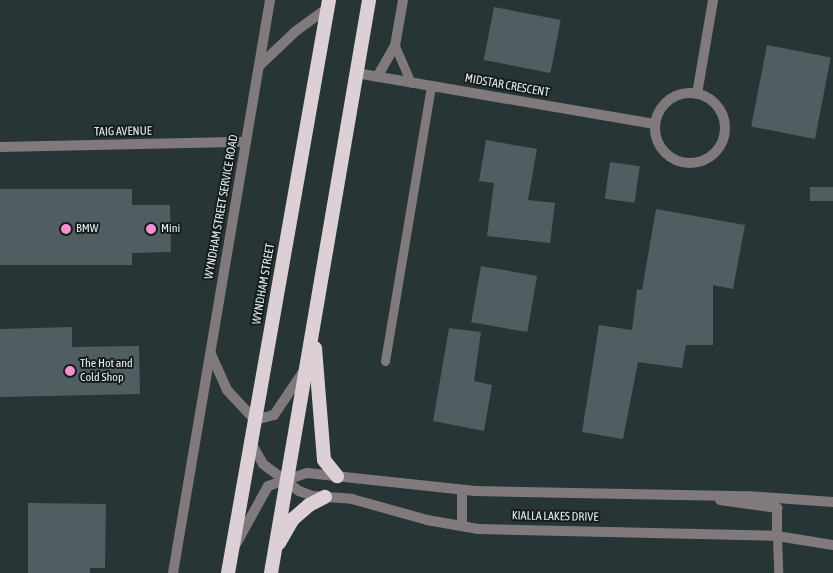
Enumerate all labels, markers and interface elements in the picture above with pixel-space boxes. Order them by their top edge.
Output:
street label: MIDSTAR CRESCENT [464,71,550,101]
street label: TAIG AVENUE [94,124,152,140]
street label: WYNDHAM STREET SERVICE ROAD [202,134,242,280]
place label: BMW [76,222,98,236]
place label: Mini [161,222,180,236]
marker: BMW [60,223,72,235]
marker: Mini [145,223,157,235]
street label: WYNDHAM STREET [250,242,278,326]
place label: The Hot and Cold Shop [80,357,133,385]
marker: The Hot and Cold Shop [64,365,76,377]
street label: KIALLA LAKES DRIVE [512,509,598,525]

